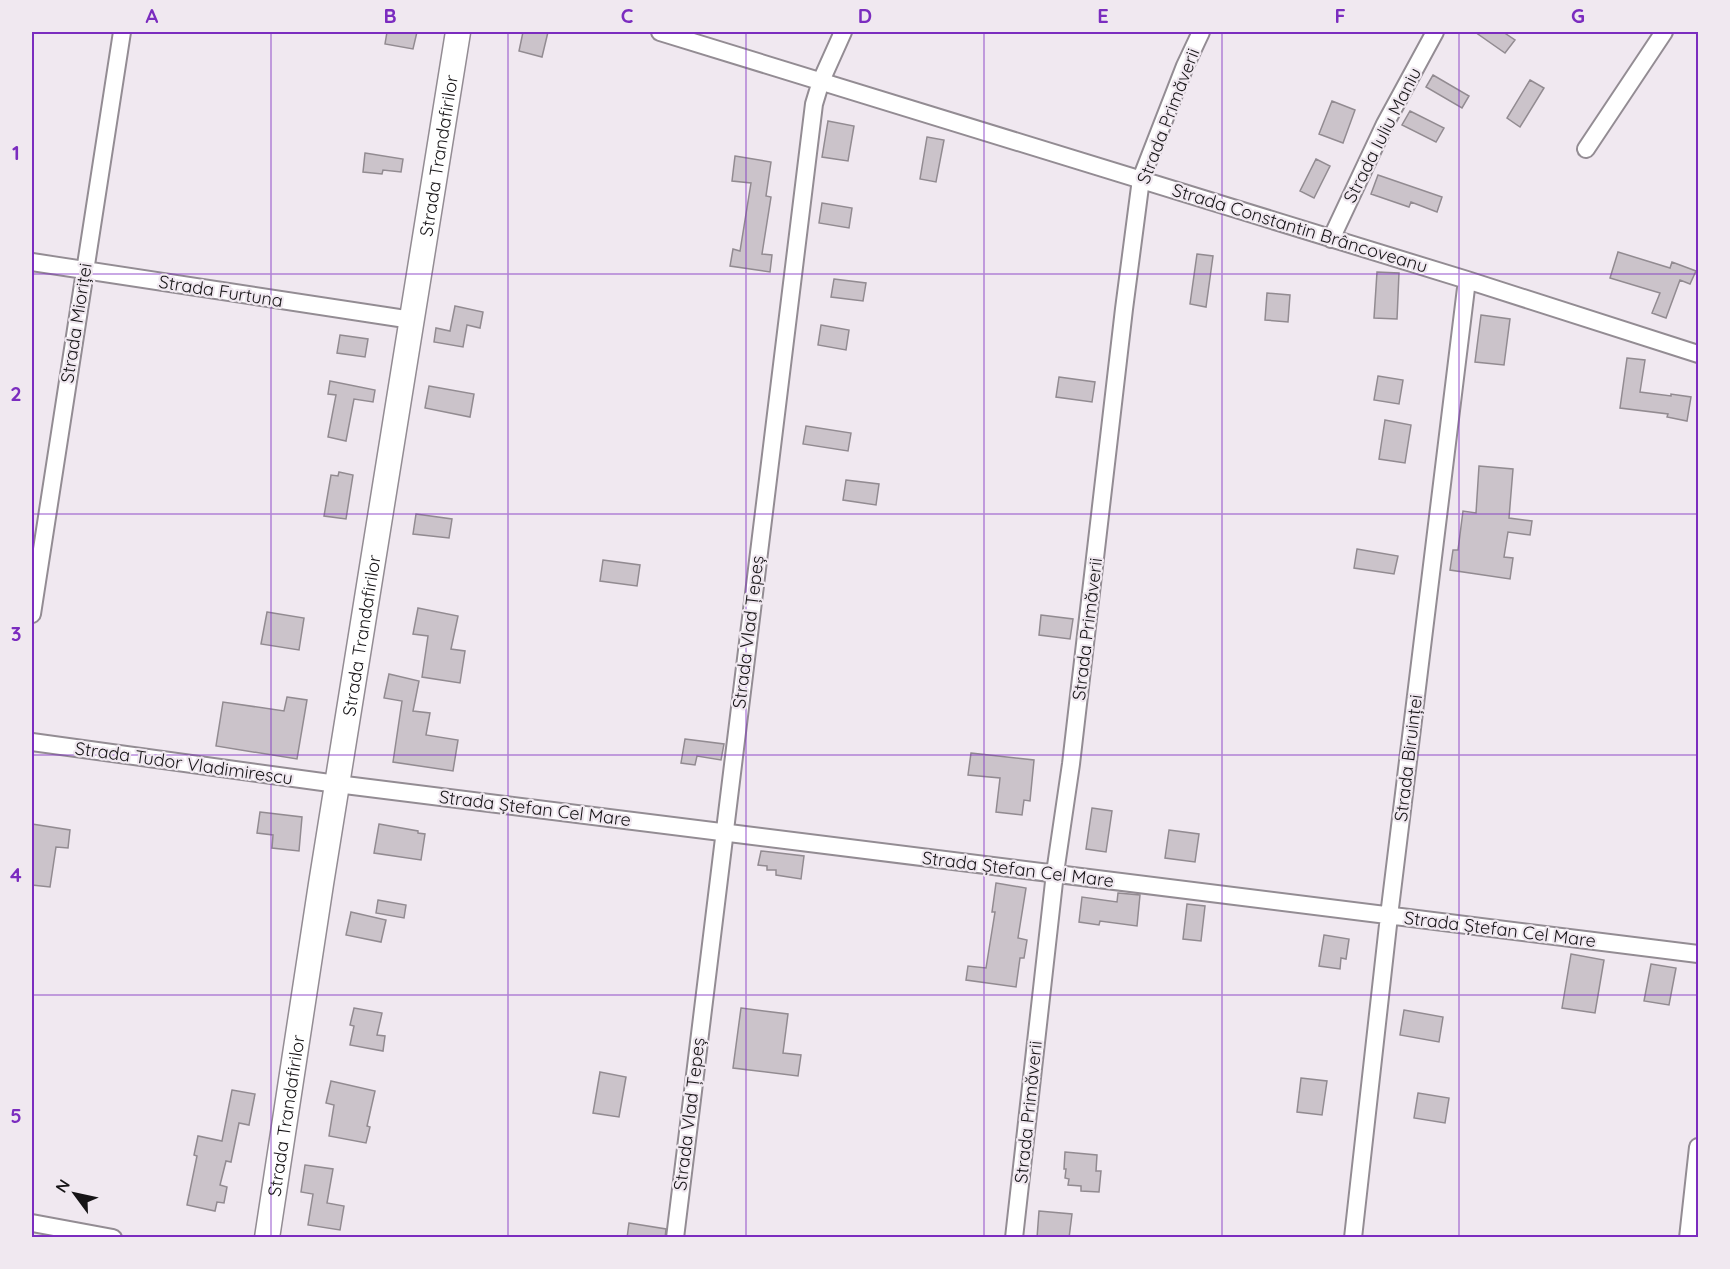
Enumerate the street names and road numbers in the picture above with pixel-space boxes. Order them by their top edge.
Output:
street label: Strada Primăverii [1132,45,1204,187]
street label: Strada Iuliu Maniu [1338,64,1426,206]
street label: Strada Trandafirilor [414,73,462,238]
street label: Strada Constantin Brâncoveanu [1170,178,1430,278]
street label: Strada Mioriței [55,261,97,385]
street label: Strada Furtuna [157,270,285,312]
street label: Strada Trandafirilor [337,553,385,718]
street label: Strada Vlad Țepeș [727,554,769,710]
street label: Strada Primăverii [1067,556,1107,702]
street label: Strada Biruinței [1389,693,1427,823]
street label: Strada Tudor Vladimirescu [74,736,294,790]
street label: Strada Ștefan Cel Mare [438,785,632,831]
street label: Strada Ștefan Cel Mare [921,846,1115,892]
street label: Strada Ștefan Cel Mare [1403,906,1597,952]
street label: Strada Trandafirilor [262,1033,309,1198]
street label: Strada Vlad Țepeș [668,1036,710,1192]
street label: Strada Primăverii [1009,1039,1047,1185]

